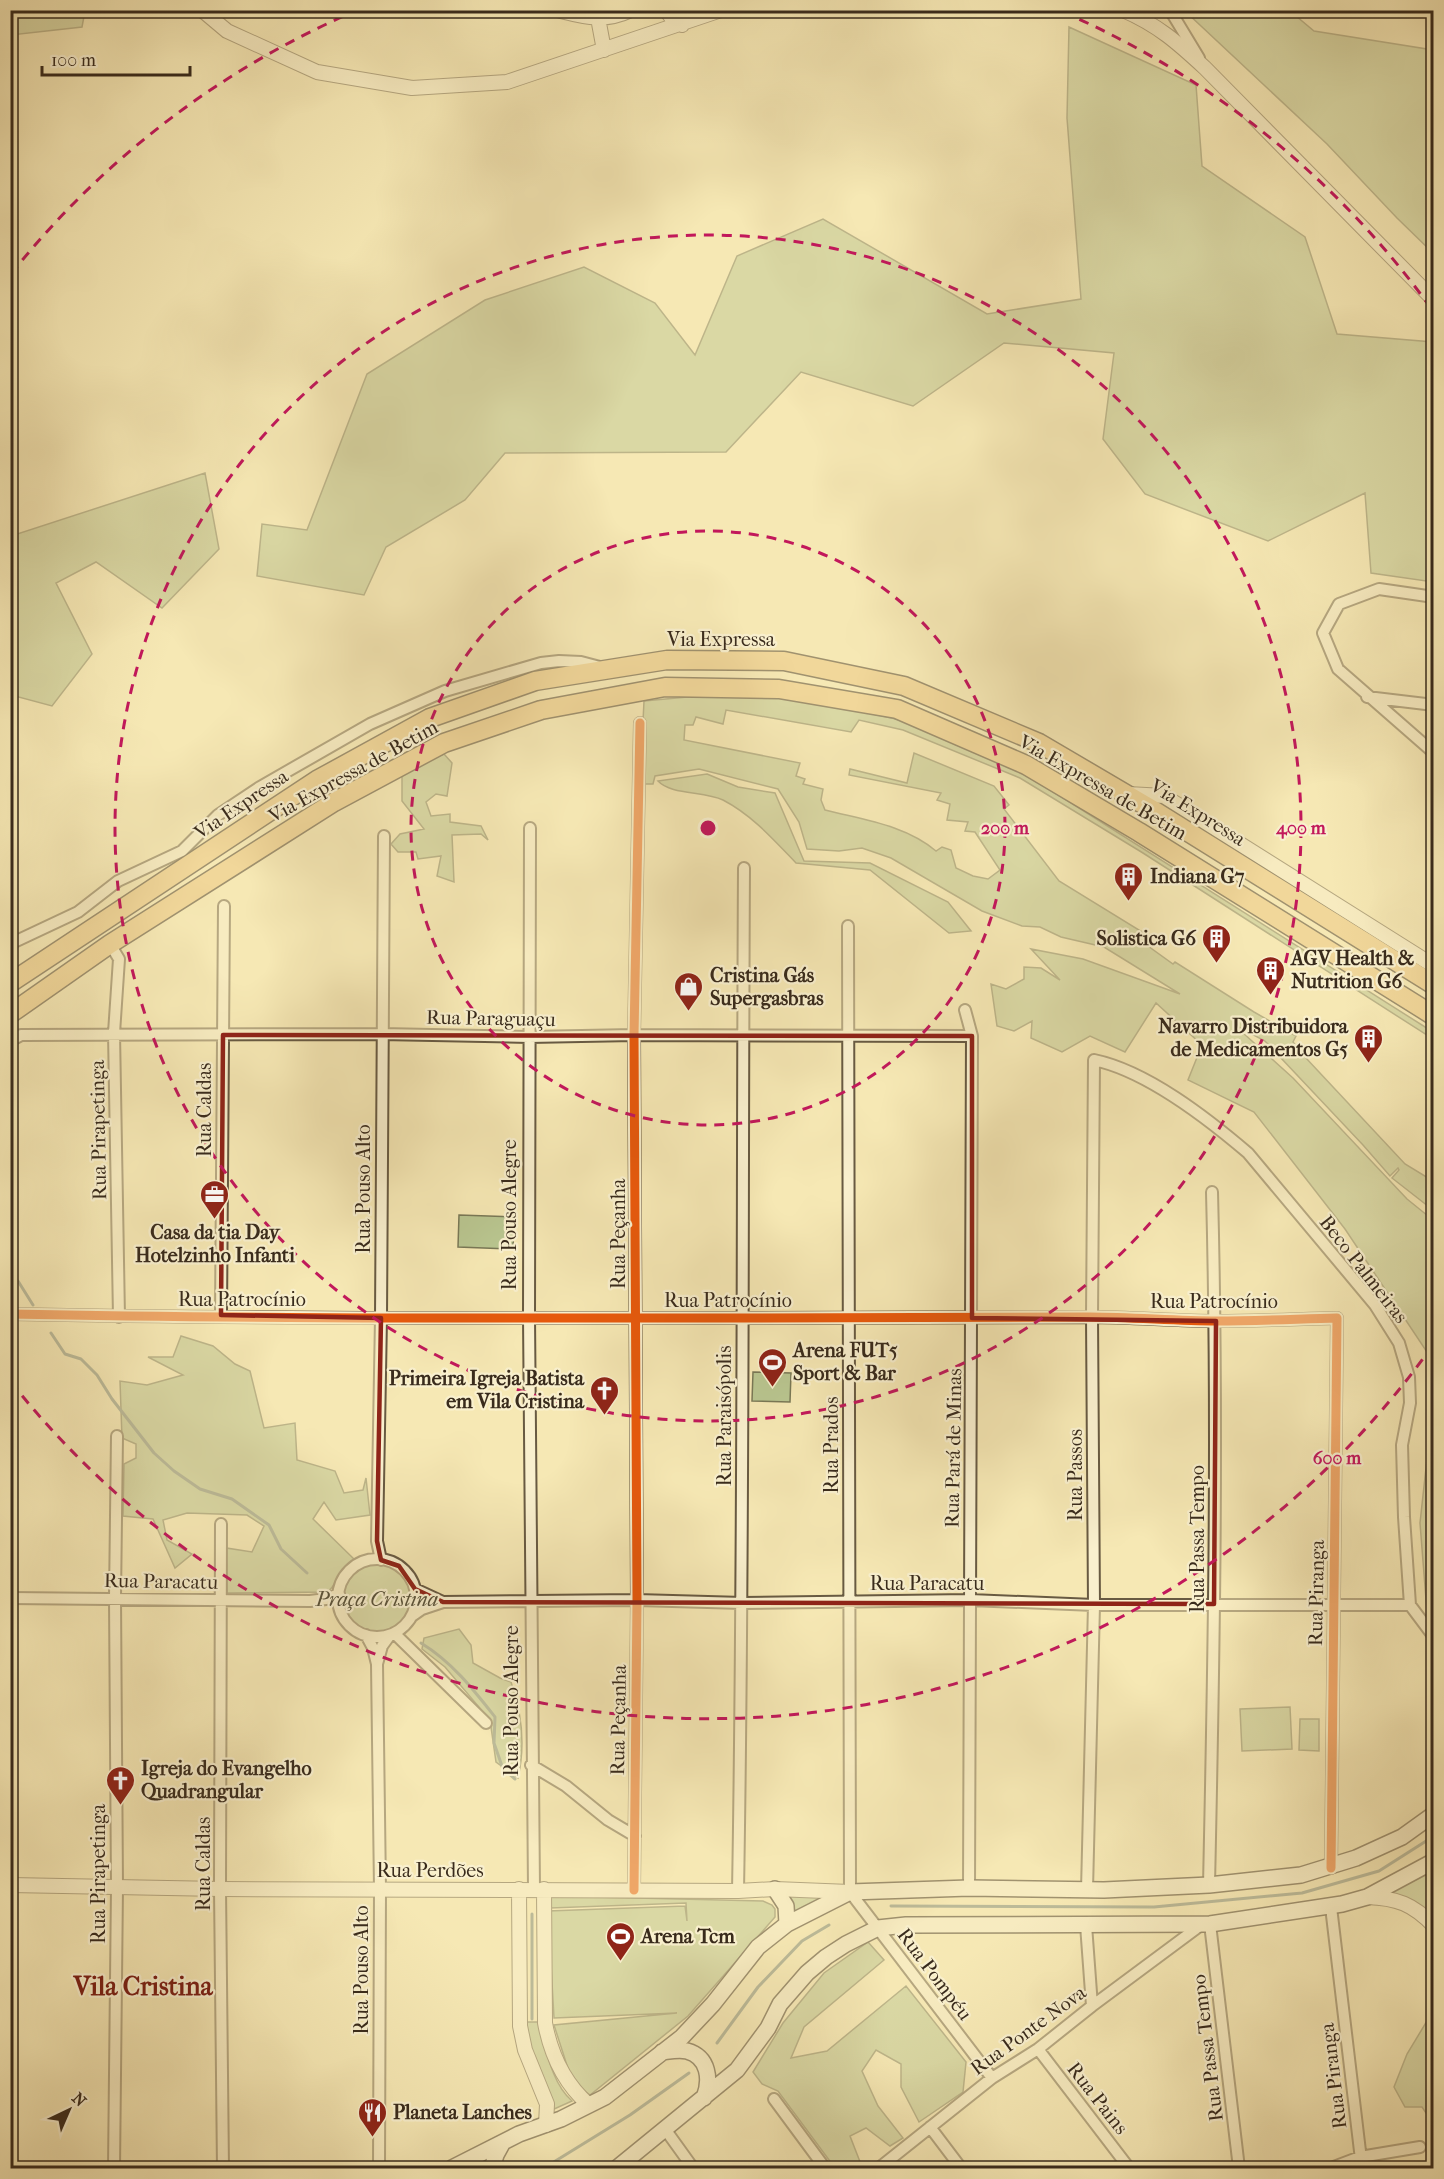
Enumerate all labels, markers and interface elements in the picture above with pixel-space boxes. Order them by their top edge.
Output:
scale bar [42,39,190,77]
text: 100 m [51,50,96,71]
street label: Via Expressa [666,628,776,651]
street label: Via Expressa de Betim [264,715,442,828]
street label: Via Expressa de Betim [1014,729,1191,845]
street label: Via Expressa [189,764,293,845]
street label: Via Expressa [1145,774,1250,851]
centre of rings [698,818,718,838]
text: 200 m [981,818,1030,839]
text: 400 m [1275,818,1327,839]
building icon: Indiana G7 [1113,860,1145,902]
place label: Indiana G7 [1150,865,1245,888]
building icon: Solistica G6 [1201,922,1233,964]
place label: Solistica G6 [1097,927,1197,950]
place label: AGV Health & Nutrition G6 [1289,947,1415,993]
building icon: AGV Health & Nutrition G6 [1254,954,1286,996]
place label: Cristina Gás Supergasbras [710,964,824,1010]
shop icon: Cristina Gás Supergasbras [673,970,705,1012]
street label: Rua Paraguaçu [426,1006,557,1031]
place label: Navarro Distribuidora de Medicamentos G5 [1158,1015,1349,1061]
building icon: Navarro Distribuidora de Medicamentos G5 [1353,1022,1385,1064]
street label: Rua Pirapetinga [86,1059,111,1200]
street label: Rua Caldas [193,1063,216,1157]
street label: Rua Pouso Alto [352,1124,375,1254]
street label: Rua Pouso Alegre [498,1139,521,1291]
office icon: Casa da tia Day Hotelzinho Infanti [199,1178,231,1220]
street label: Rua Peçanha [607,1178,630,1289]
street label: Beco Palmeiras [1314,1211,1413,1328]
place label: Casa da tia Day Hotelzinho Infanti [135,1221,296,1267]
street label: Rua Patrocínio [178,1288,306,1311]
street label: Rua Patrocínio [664,1289,792,1312]
street label: Rua Patrocínio [1150,1290,1278,1313]
place label: Arena FUT5 Sport & Bar [791,1339,898,1385]
street label: Rua Paraisópolis [713,1345,736,1487]
sports icon: Arena FUT5 Sport & Bar [756,1346,788,1388]
place label: Primeira Igreja Batista em Vila Cristina [389,1367,585,1413]
street label: Rua Pará de Minas [941,1368,966,1528]
church icon: Primeira Igreja Batista em Vila Cristina [589,1374,621,1416]
street label: Rua Prados [820,1396,843,1494]
street label: Rua Passos [1064,1429,1087,1521]
text: 600 m [1313,1448,1362,1469]
street label: Rua Passa Tempo [1186,1465,1209,1613]
street label: Rua Piranga [1304,1539,1329,1646]
street label: Rua Paracatu [104,1569,219,1594]
street label: Rua Paracatu [870,1572,985,1595]
park label: Praça Cristina [315,1588,438,1611]
street label: Rua Pouso Alegre [500,1625,523,1777]
street label: Rua Peçanha [606,1664,631,1776]
place label: Igreja do Evangelho Quadrangular [141,1757,312,1803]
church icon: Igreja do Evangelho Quadrangular [104,1764,136,1806]
street label: Rua Pirapetinga [87,1803,110,1944]
street label: Rua Caldas [192,1817,215,1911]
street label: Rua Perdões [376,1859,484,1882]
street label: Rua Pouso Alto [350,1905,373,2035]
sports icon: Arena Tcm [604,1920,636,1962]
street label: Rua Pompéu [893,1924,977,2025]
place label: Arena Tcm [639,1925,735,1948]
district label: Vila Cristina [72,1971,214,2002]
street label: Rua Passa Tempo [1187,1973,1228,2123]
street label: Rua Ponte Nova [966,1980,1091,2080]
street label: Rua Piranga [1316,2021,1351,2130]
street label: Rua Pains [1062,2058,1133,2139]
north arrow [39,2080,99,2140]
text: N [68,2089,91,2111]
restaurant icon: Planeta Lanches [356,2096,388,2138]
place label: Planeta Lanches [393,2101,533,2124]

